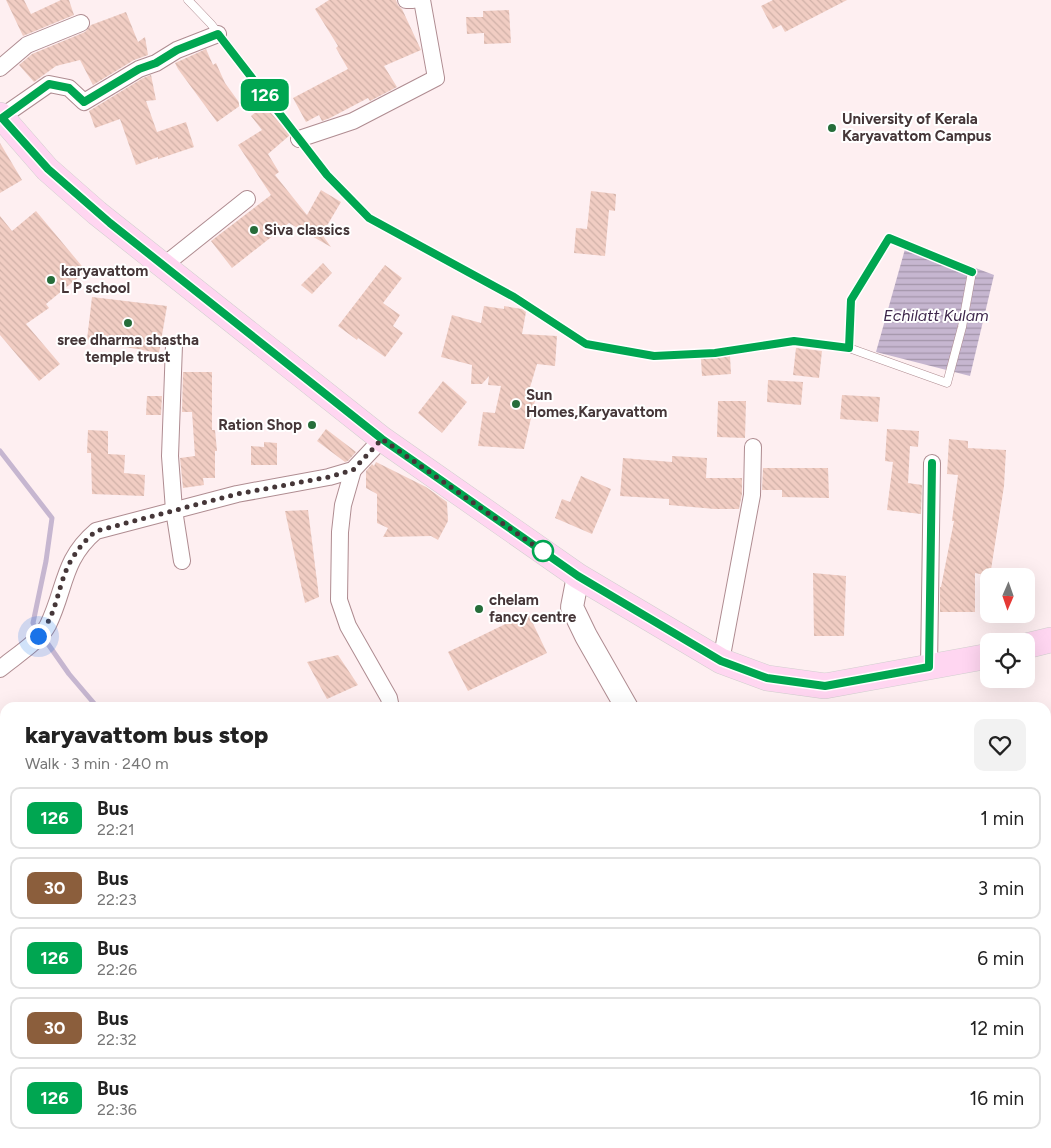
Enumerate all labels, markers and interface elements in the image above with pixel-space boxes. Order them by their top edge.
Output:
line badge: 126 [236,79,294,111]
text: 126 [251,84,279,106]
place label: University of Kerala Karyavattom Campus [842,110,991,145]
marker: University of Kerala Karyavattom Campus [826,122,838,134]
place label: Siva classics [264,221,350,239]
marker: Siva classics [248,224,260,236]
place label: karyavattom L P school [61,262,148,297]
marker: karyavattom L P school [45,274,57,286]
water label: Echilatt Kulam [883,306,989,325]
marker: sree dharma shastha temple trust [122,317,134,329]
place label: sree dharma shastha temple trust [57,331,199,366]
place label: Sun Homes,Karyavattom [526,386,667,421]
marker: Sun Homes,Karyavattom [510,398,522,410]
place label: Ration Shop [218,416,302,434]
marker: Ration Shop [306,419,318,431]
unlabelled marker [532,540,554,562]
north arrow [980,568,1035,622]
map controls [980,568,1035,688]
place label: chelam fancy centre [489,591,577,626]
marker: chelam fancy centre [473,603,485,615]
your location [26,624,51,649]
button: locate [980,633,1035,688]
button: heart [974,719,1026,771]
text: karyavattom bus stop [25,720,268,749]
text: Walk · 3 min · 240 m [25,754,169,773]
text: Bus [97,797,128,820]
text: 126 [40,807,69,829]
text: 1 min [980,807,1024,830]
text: 22:21 [97,820,135,839]
text: Bus [97,867,128,890]
text: 30 [44,877,65,899]
text: 3 min [978,877,1024,900]
text: 22:23 [97,890,137,909]
text: Bus [97,937,128,960]
text: 126 [40,947,69,969]
text: 6 min [977,947,1024,970]
text: 22:26 [97,960,137,979]
text: Bus [97,1007,128,1030]
text: 30 [44,1017,65,1039]
text: 12 min [970,1017,1024,1040]
text: 22:32 [97,1030,137,1049]
text: Bus [97,1077,128,1100]
text: 126 [40,1087,69,1109]
text: 16 min [970,1087,1024,1110]
text: 22:36 [97,1100,137,1119]

